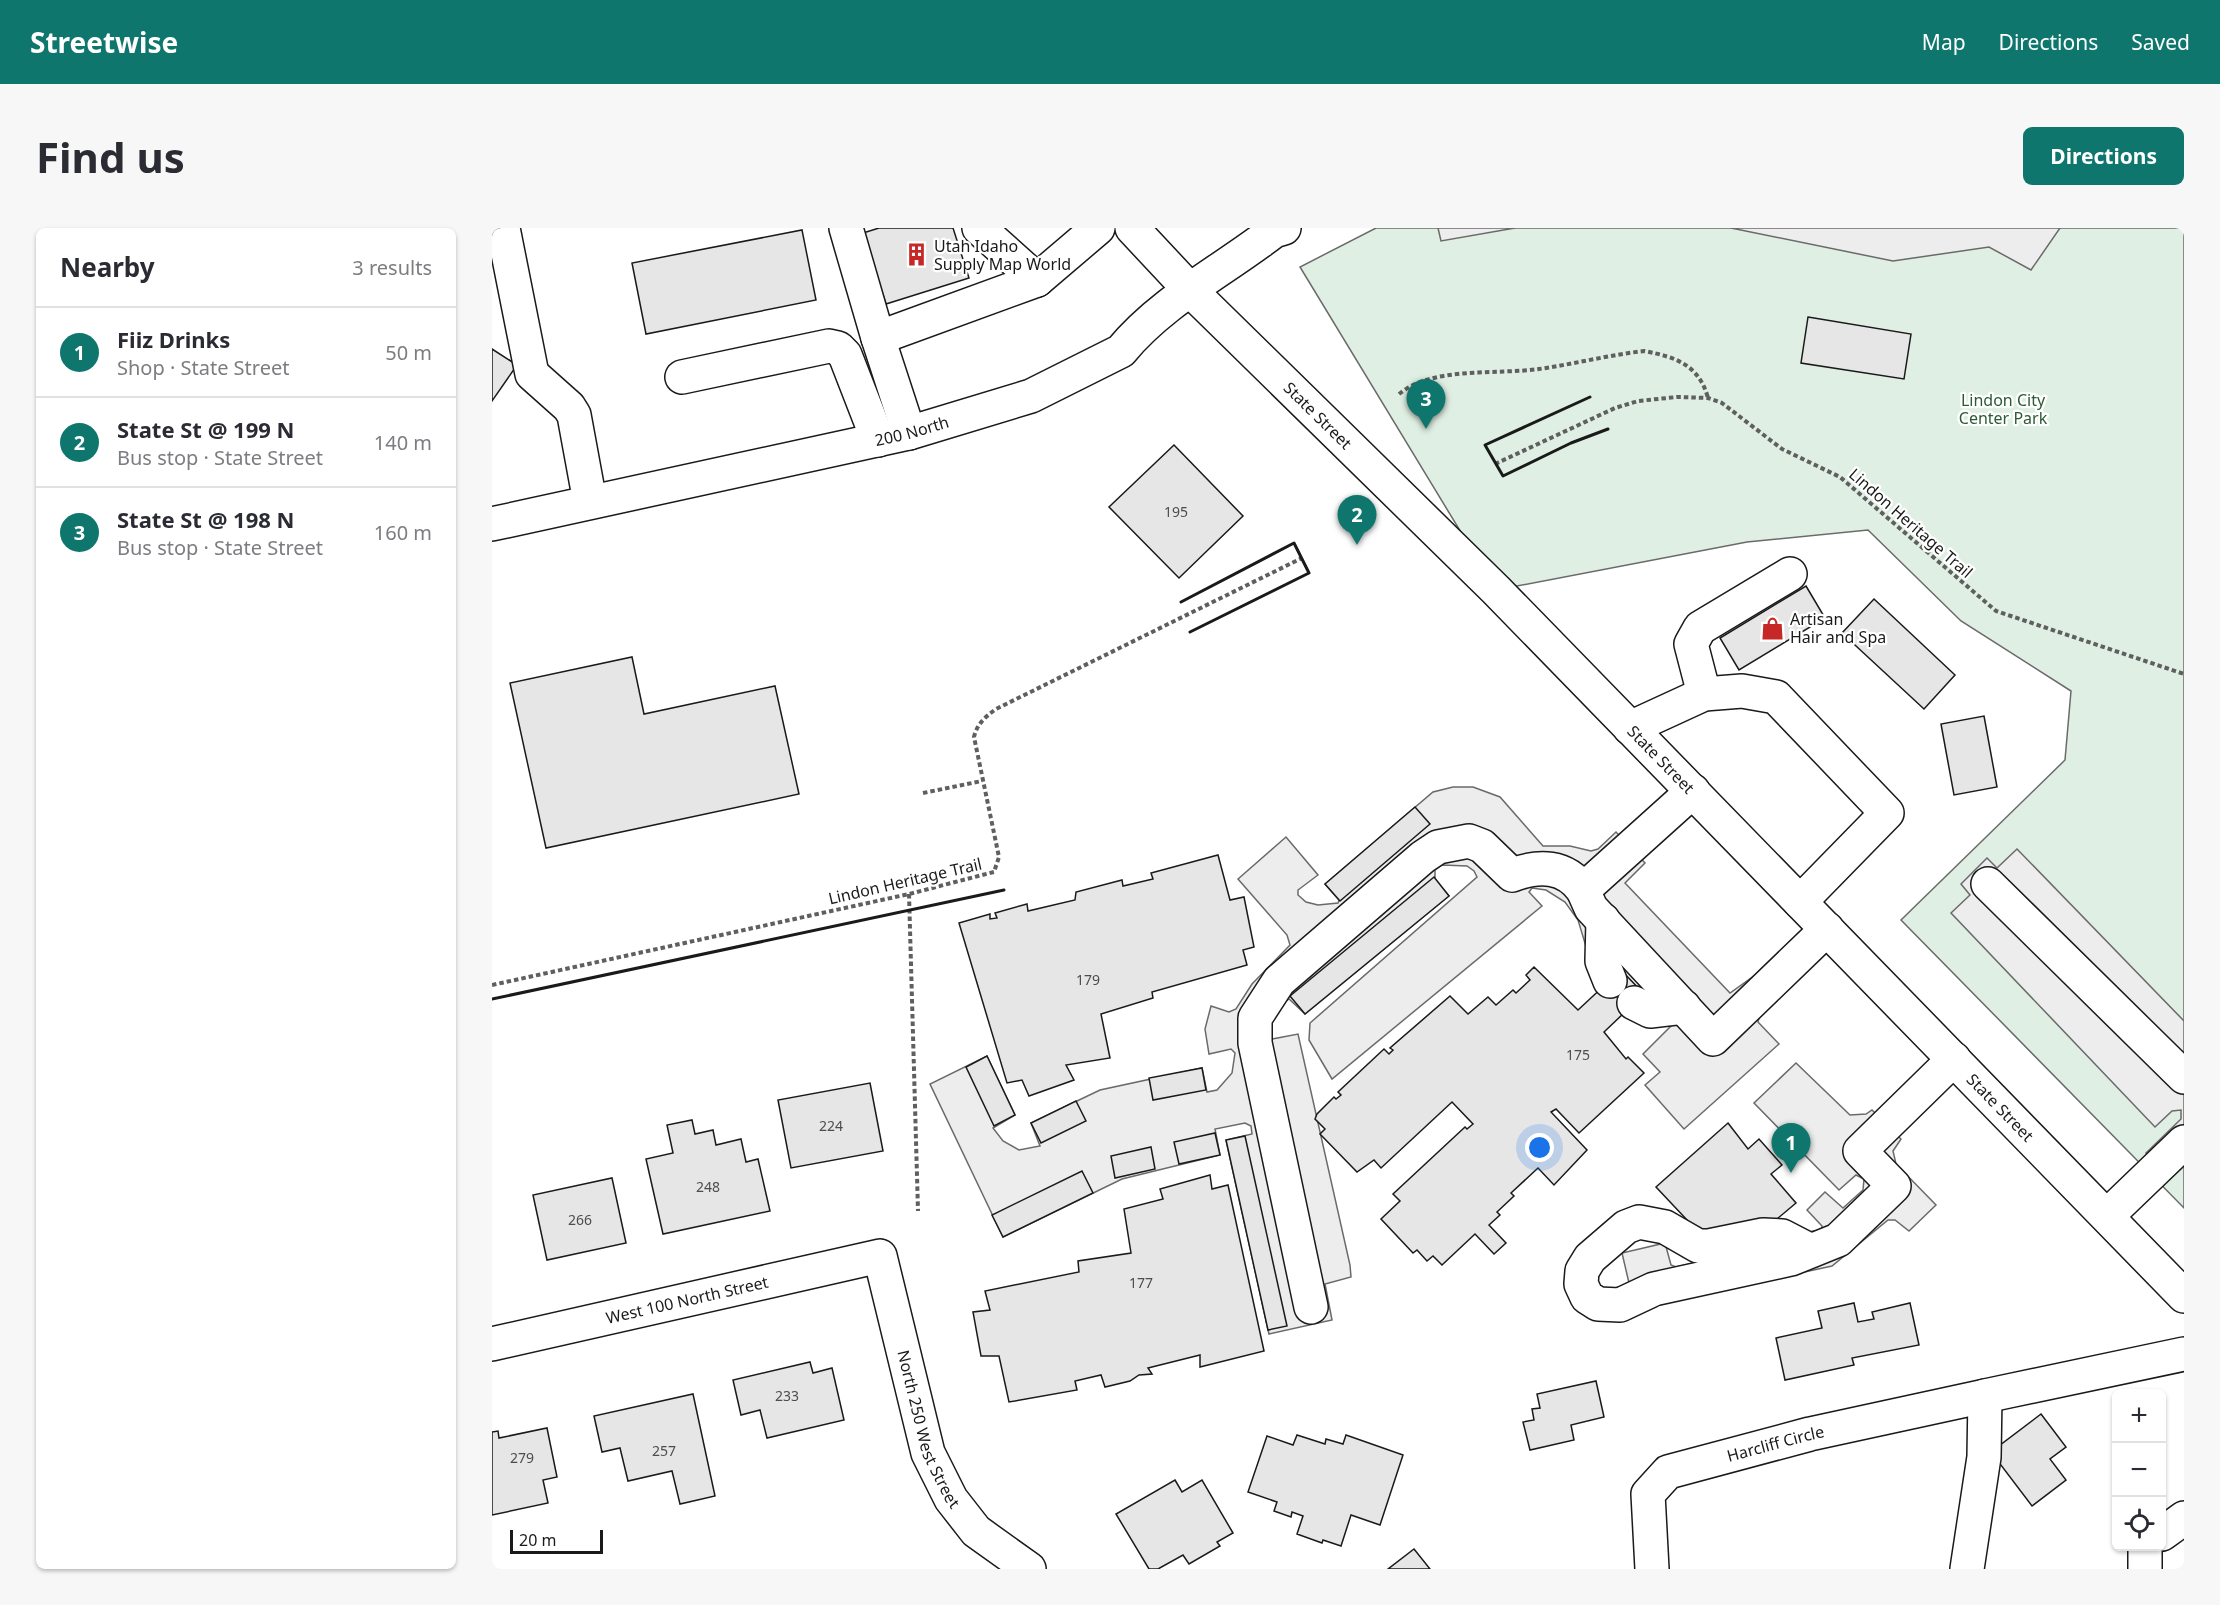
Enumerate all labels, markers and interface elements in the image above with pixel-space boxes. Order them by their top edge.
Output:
text: Streetwise [30,23,178,61]
text: Map [1922,28,1966,56]
text: Directions [1999,28,2098,56]
text: Saved [2131,28,2190,56]
button: Directions [2023,127,2184,185]
text: Find us [36,128,185,185]
place label: Utah Idaho Supply Map World [934,235,1071,275]
building icon: Utah Idaho Supply Map World [903,242,929,268]
text: Nearby [60,249,155,285]
text: 3 results [352,254,432,281]
text: Fiiz Drinks [117,324,230,354]
text: 1 [74,339,85,366]
text: 50 m [385,339,432,366]
text: Shop · State Street [117,354,289,381]
street label: State Street [1279,377,1357,454]
pin: 3 [1406,380,1446,429]
park label: Lindon City Center Park [1959,389,2048,429]
street label: 200 North [873,411,952,451]
text: State St @ 199 N [117,414,294,444]
text: 2 [74,429,85,456]
text: 140 m [374,429,432,456]
text: Bus stop · State Street [117,444,323,471]
street label: Lindon Heritage Trail [1845,463,1977,583]
pin: 2 [1338,496,1376,545]
house number: 195 [1164,502,1188,521]
text: State St @ 198 N [117,504,294,534]
text: 3 [74,519,85,546]
text: 160 m [374,519,432,546]
text: Bus stop · State Street [117,534,323,561]
place label: Artisan Hair and Spa [1790,608,1886,648]
shop icon: Artisan Hair and Spa [1759,615,1785,641]
street label: State Street [1623,721,1700,799]
street label: Lindon Heritage Trail [826,853,984,909]
house number: 179 [1076,970,1100,989]
house number: 175 [1566,1045,1590,1064]
street label: State Street [1962,1069,2039,1147]
house number: 224 [819,1116,843,1135]
pin: 1 [1772,1124,1810,1173]
your location [1525,1133,1554,1162]
house number: 248 [696,1177,720,1196]
house number: 266 [568,1210,592,1229]
street label: West 100 North Street [604,1271,771,1329]
house number: 177 [1129,1273,1153,1292]
street label: North 250 West Street [892,1348,965,1513]
house number: 233 [775,1386,799,1405]
map controls [2112,1389,2166,1551]
button: + [2112,1389,2166,1443]
street label: Harcliff Circle [1724,1420,1826,1467]
house number: 257 [652,1441,676,1460]
button: − [2112,1443,2166,1497]
house number: 279 [510,1448,534,1467]
button: locate [2112,1497,2166,1551]
scale bar [510,1527,603,1554]
text: 20 m [519,1529,556,1551]

